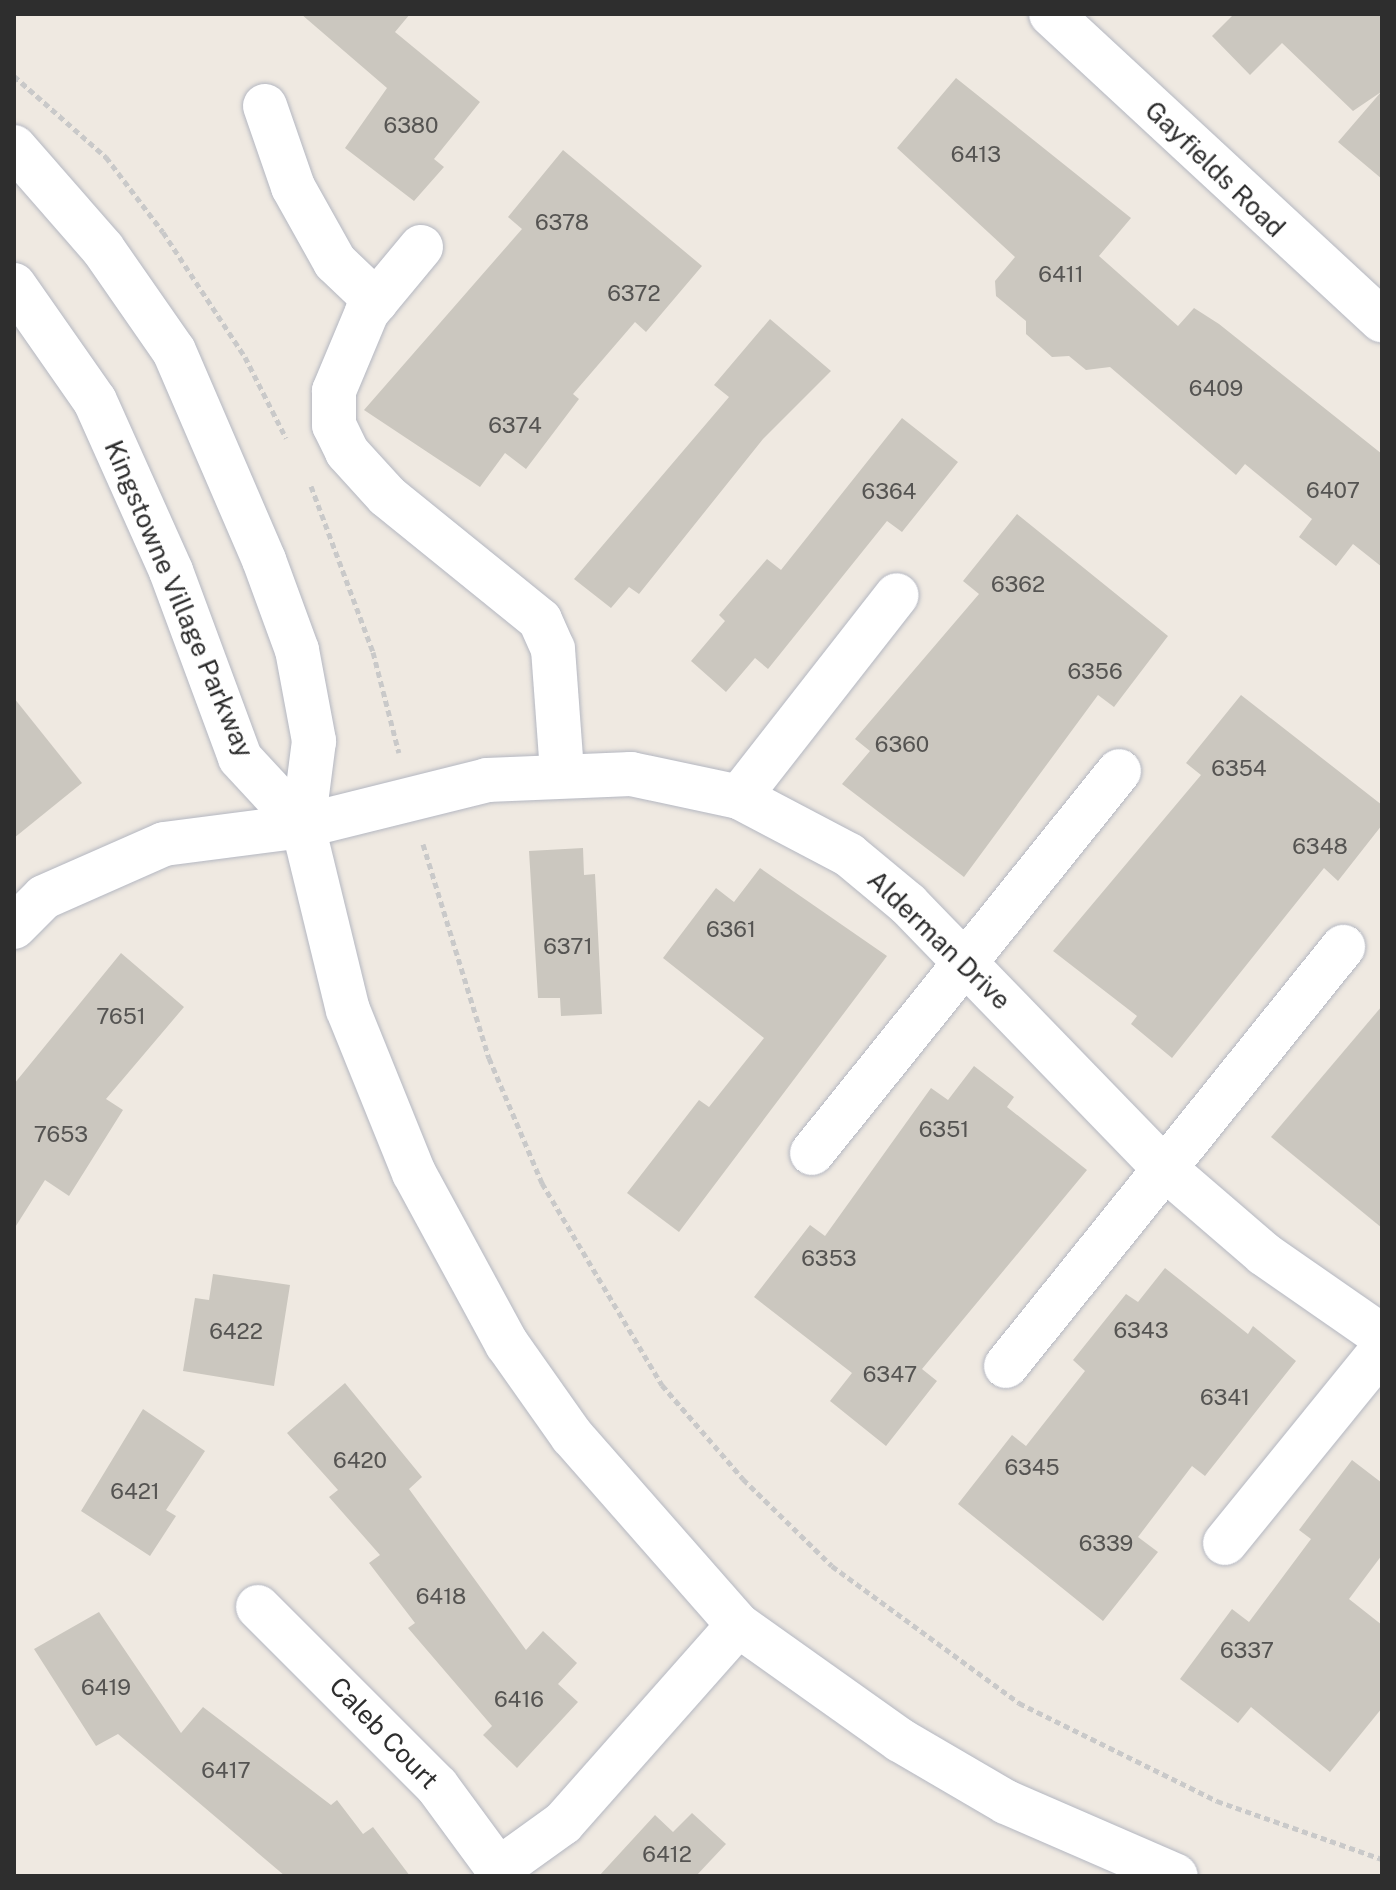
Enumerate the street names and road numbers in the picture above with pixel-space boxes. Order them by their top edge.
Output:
street label: Gayfields Road [1139,94,1291,244]
street label: Kingstowne Village Parkway [98,435,260,763]
street label: Alderman Drive [861,864,1017,1016]
street label: Caleb Court [323,1671,445,1795]

